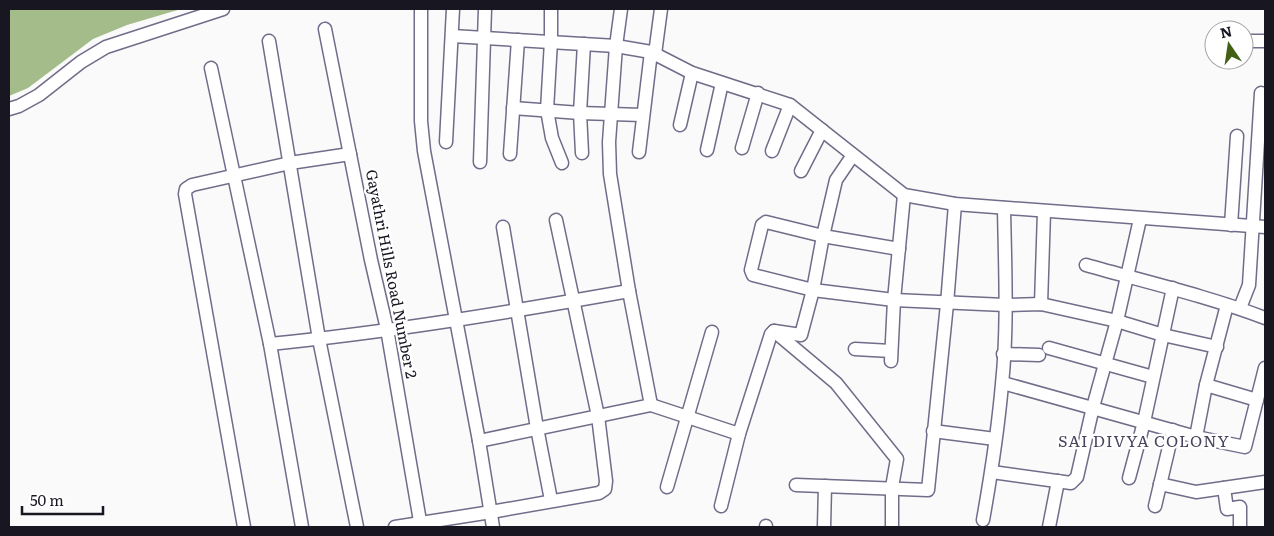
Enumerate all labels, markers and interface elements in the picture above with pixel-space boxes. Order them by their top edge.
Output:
north arrow [1204,20,1254,70]
text: N [1218,20,1234,42]
street label: Gayathri Hills Road Number 2 [361,167,424,380]
district label: SAI DIVYA COLONY [1058,428,1230,452]
scale bar [22,484,104,516]
text: 50 m [30,488,64,511]

